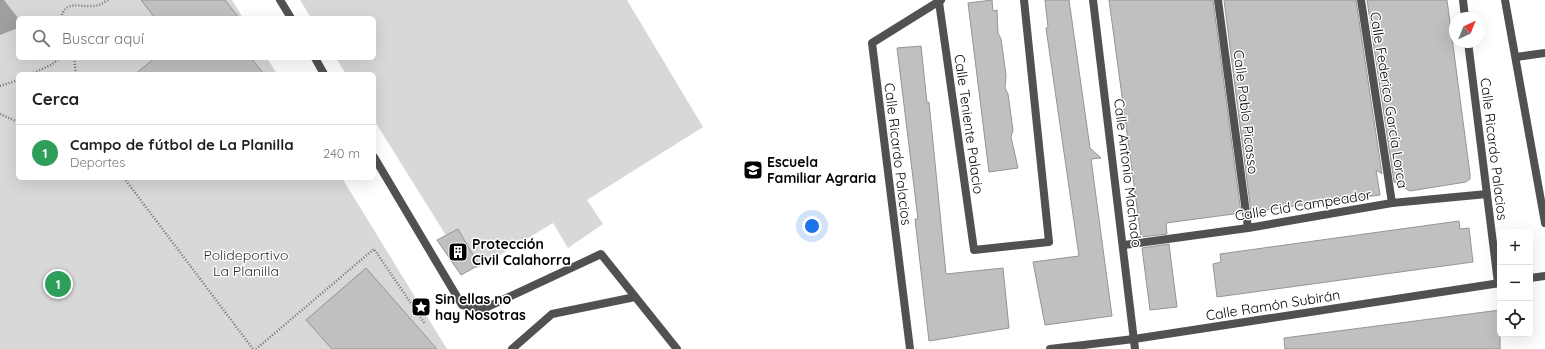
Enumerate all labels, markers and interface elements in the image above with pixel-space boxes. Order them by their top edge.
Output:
street label: Calle Federico García Lorca [1366,11,1412,189]
north arrow [1449,12,1485,48]
search box [16,16,376,60]
icon: search [30,27,52,49]
text: Buscar aquí [62,29,144,48]
street label: Calle Pablo Picasso [1229,49,1263,175]
street label: Calle Teniente Palacio [950,53,988,195]
street label: Calle Ricardo Palacios [1476,77,1512,221]
street label: Calle Ricardo Palacios [880,82,916,226]
text: Cerca [32,88,79,109]
street label: Calle Antonio Machado [1110,97,1146,249]
text: Campo de fútbol de La Planilla [70,135,294,154]
text: 1 [42,145,48,161]
text: 240 m [323,145,360,161]
place label: Escuela Familiar Agraria [767,153,876,187]
text: Deportes [70,154,125,170]
school or university icon: Escuela Familiar Agraria [742,159,764,181]
street label: Calle Cid Campeador [1234,185,1373,225]
your location [802,216,822,236]
map controls [1497,229,1533,337]
button: + [1497,229,1533,265]
place label: Protección Civil Calahorra [472,235,571,269]
building icon: Protección Civil Calahorra [447,241,469,263]
park label: Polideportivo La Planilla [203,246,289,280]
button: − [1497,265,1533,301]
pin: 1 [45,269,71,299]
street label: Calle Ramón Subirán [1205,285,1341,325]
place label: Sin ellas no hay Nosotras [435,290,526,324]
place icon: Sin ellas no hay Nosotras [410,296,432,318]
button: locate [1497,301,1533,337]

